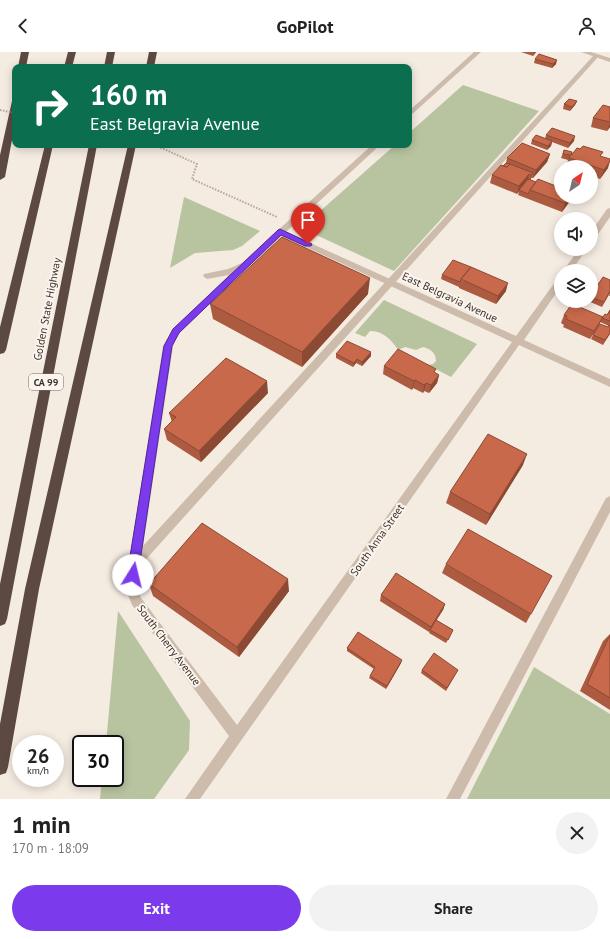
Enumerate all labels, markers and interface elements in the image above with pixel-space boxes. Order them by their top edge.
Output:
icon: back [12,15,34,37]
text: GoPilot [276,15,334,38]
icon: person [576,15,598,37]
text: 160 m [90,76,167,113]
icon: right [24,80,76,132]
text: East Belgravia Avenue [90,112,260,135]
north arrow [554,160,598,204]
map controls [554,160,598,308]
pin [291,203,325,244]
icon: arrive [297,209,319,231]
button: sound [554,212,598,256]
street label: Golden State Highway [30,256,64,362]
button: layers [554,264,598,308]
street label: East Belgravia Avenue [400,269,500,325]
road number: CA 99 [29,374,63,390]
street label: South Anna Street [347,501,407,579]
position arrow [112,554,154,596]
street label: South Cherry Avenue [134,602,204,688]
speed limit sign: 30 [72,735,124,787]
text: 26 [27,743,49,769]
text: km/h [27,764,49,777]
text: 1 min [12,809,71,840]
button: close [556,812,598,854]
text: 170 m · 18:09 [12,840,89,857]
button: Exit [12,885,301,931]
button: Share [309,885,598,931]

